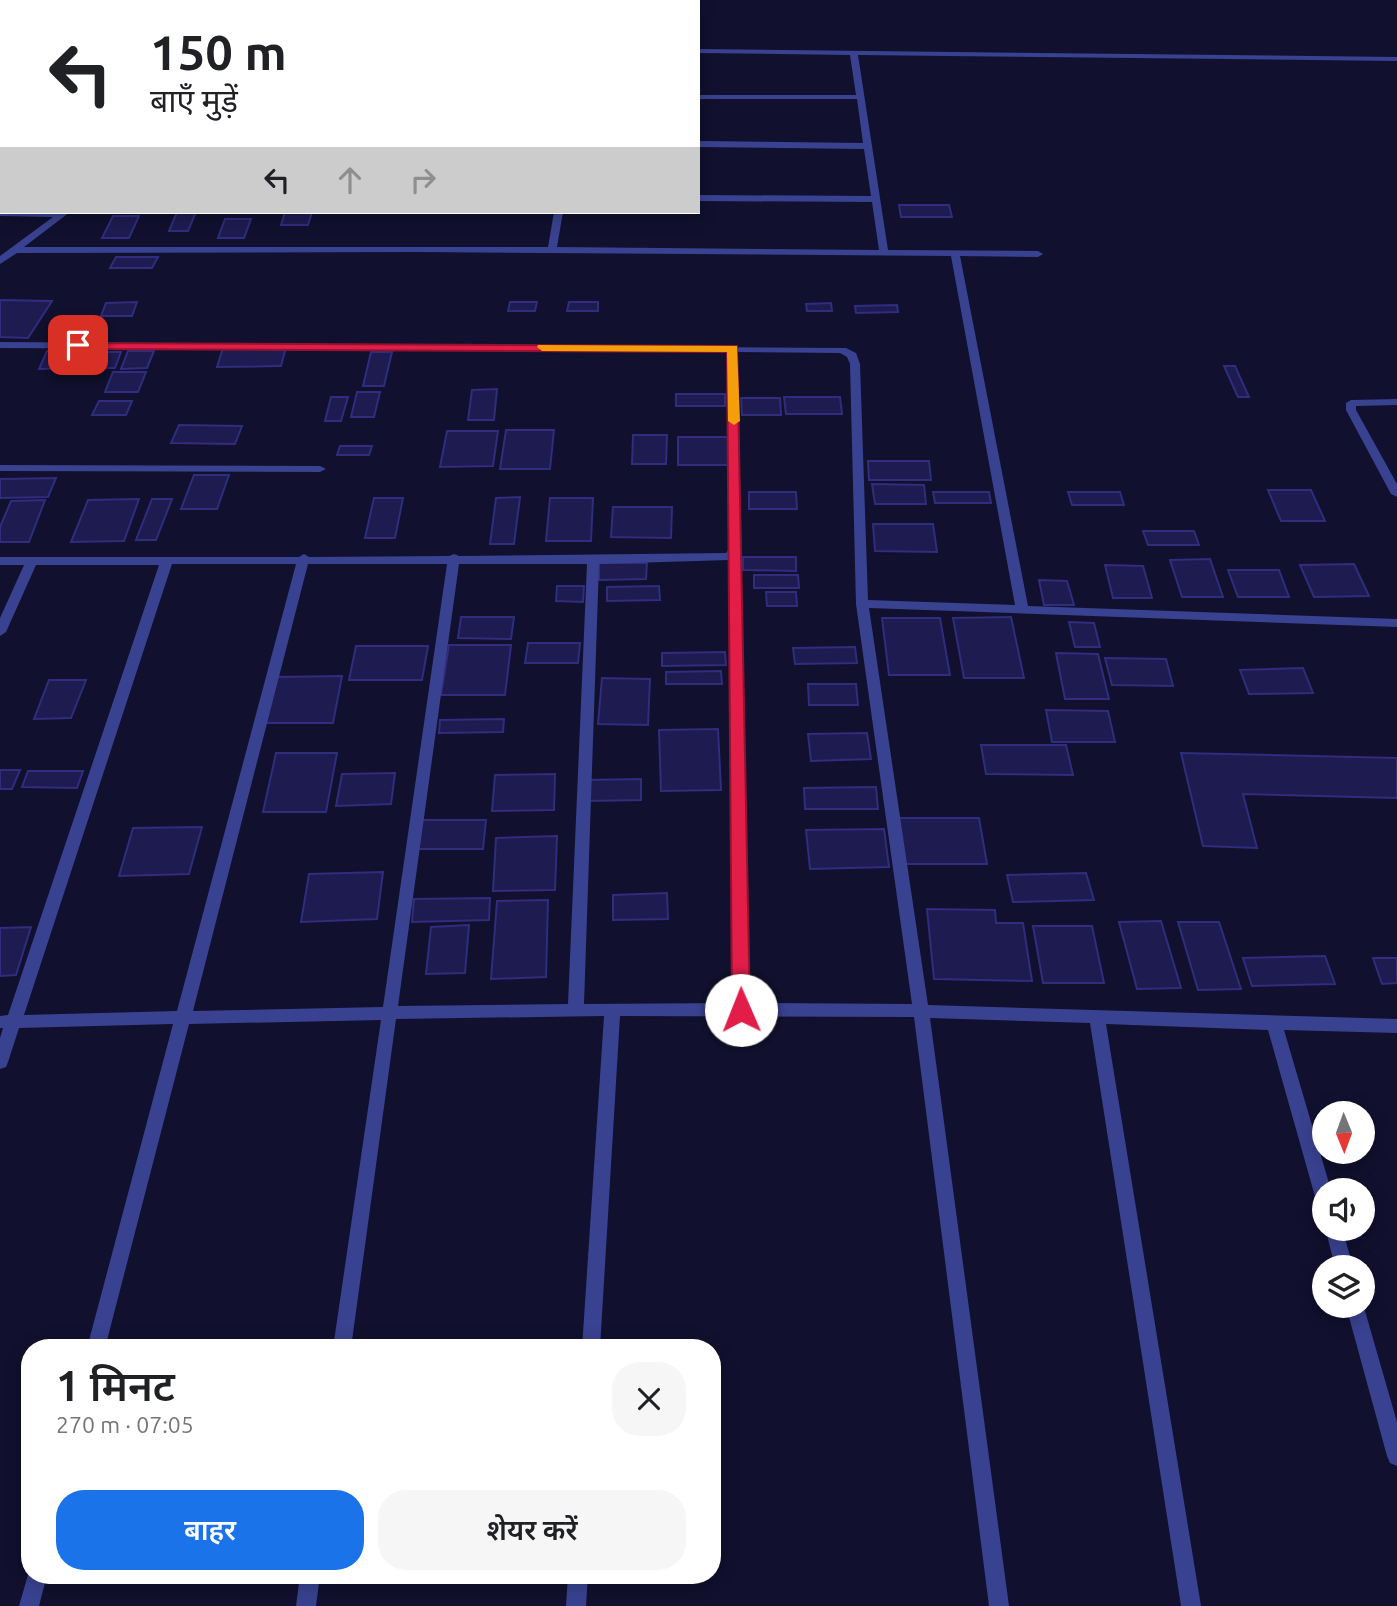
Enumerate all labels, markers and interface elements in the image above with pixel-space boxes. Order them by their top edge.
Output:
text: 150 m [150,24,287,79]
icon: left [35,28,126,119]
text: बाएँ मुड़ें [150,82,238,118]
icon: left [258,161,296,199]
icon: ahead [331,161,369,199]
icon: right [404,161,442,199]
pin [48,315,108,375]
icon: arrive [59,326,97,364]
position arrow [704,973,778,1047]
north arrow [1312,1101,1376,1164]
map controls [1312,1101,1375,1318]
button: sound [1312,1178,1375,1241]
button: layers [1312,1255,1375,1318]
text: 1 मिनट [56,1362,175,1409]
button: close [612,1362,686,1436]
text: 270 m · 07:05 [56,1412,194,1437]
button: बाहर [56,1490,364,1570]
button: शेयर करें [378,1490,686,1570]

